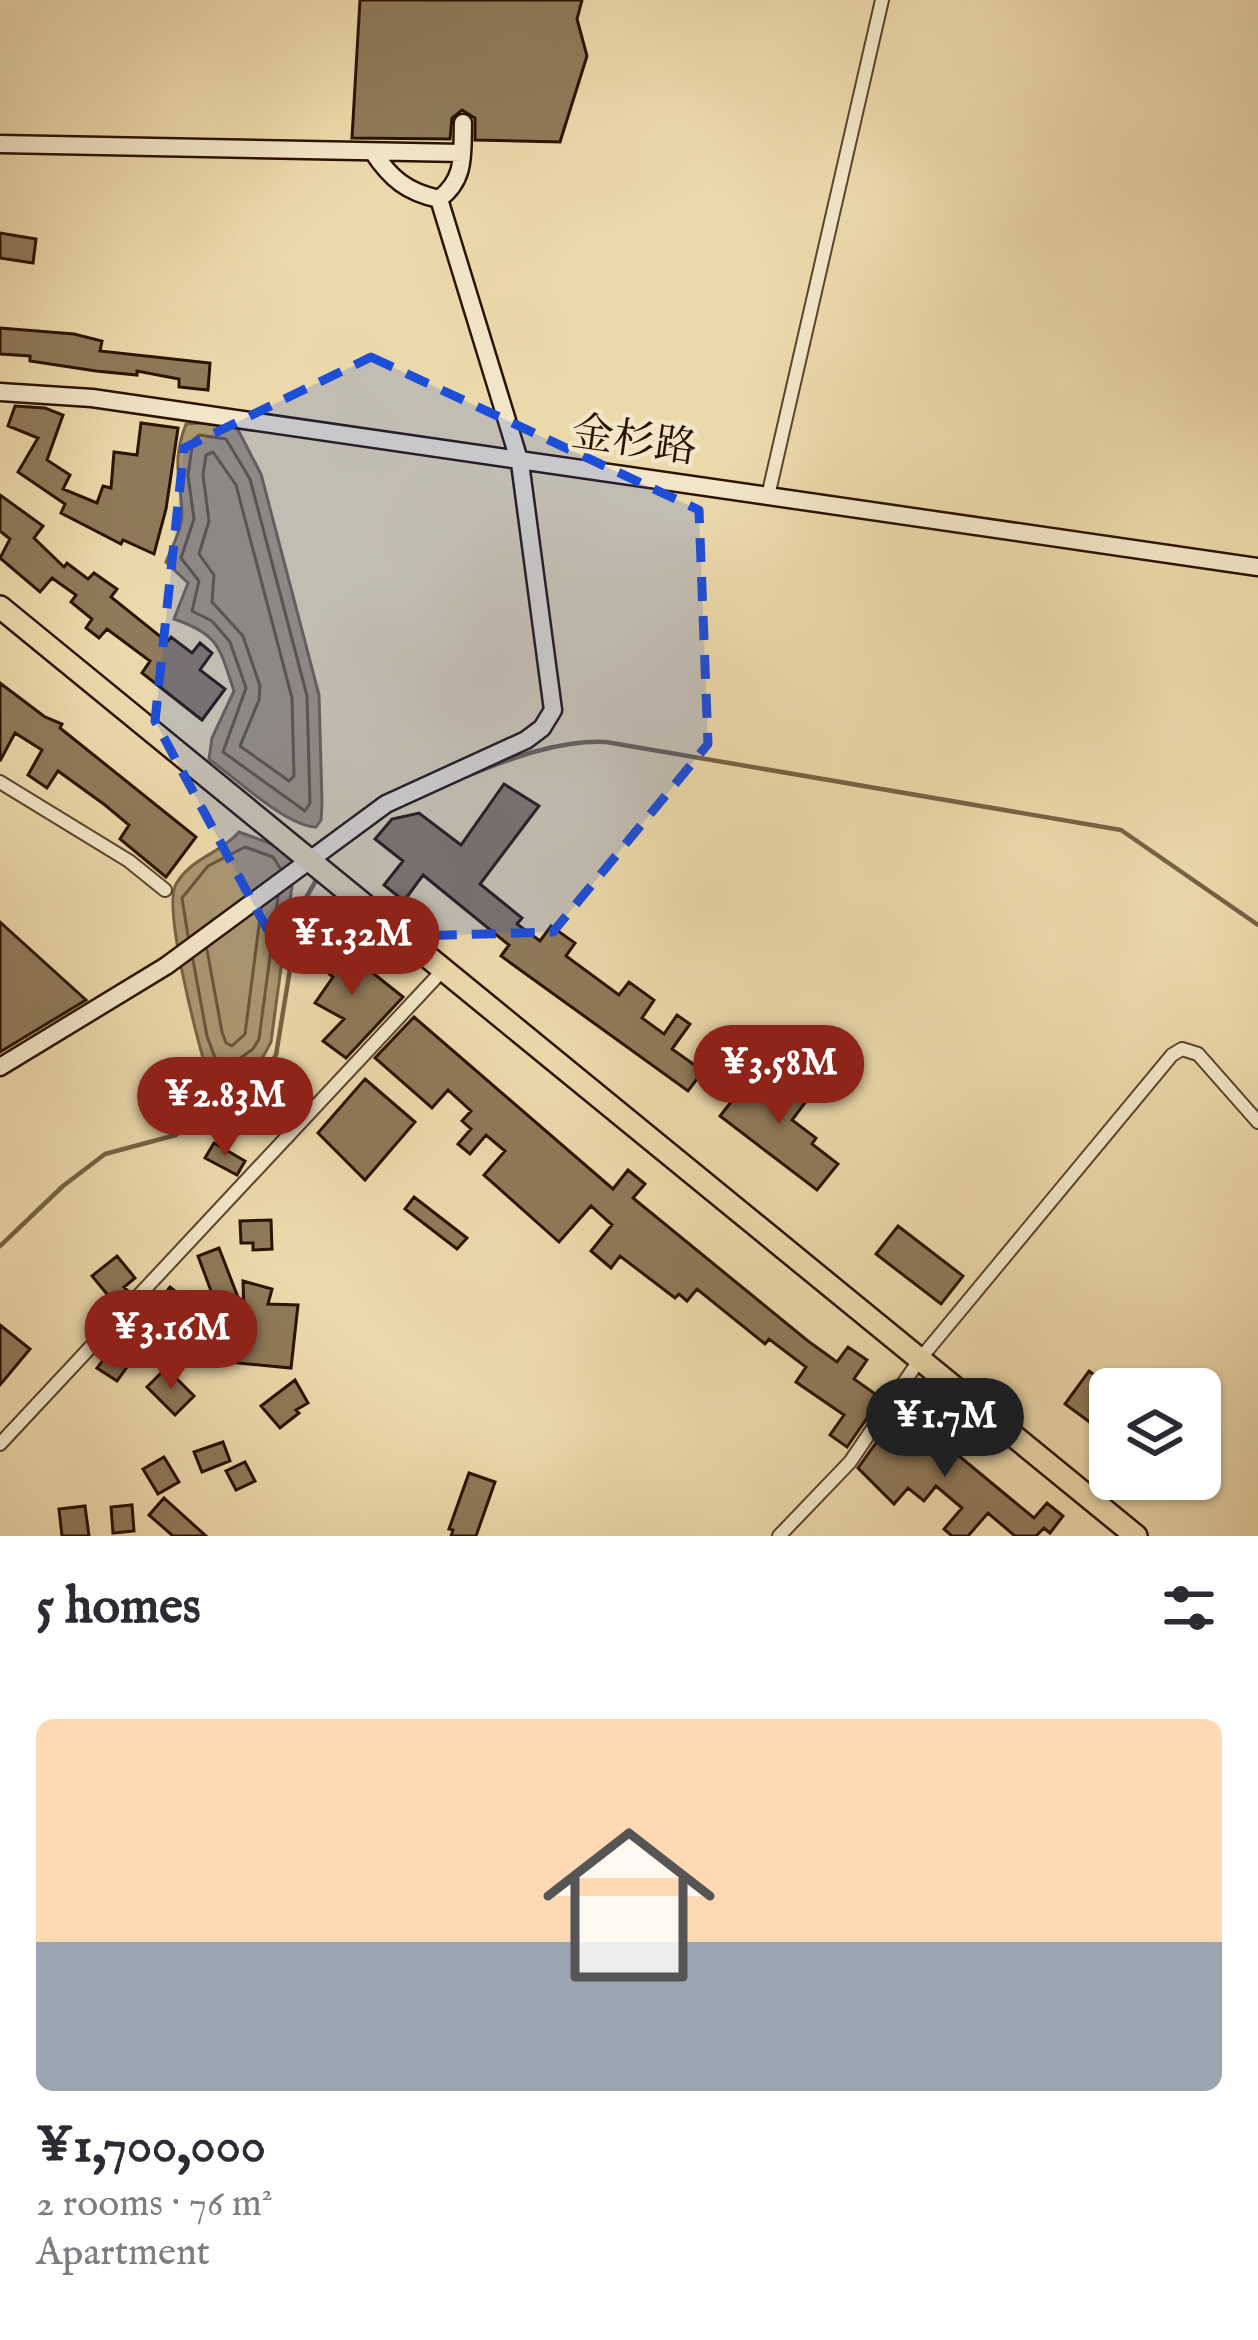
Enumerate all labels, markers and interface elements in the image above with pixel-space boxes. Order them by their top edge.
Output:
street label: 金杉路 [568,407,700,477]
pin: ¥1.32M [254,896,450,998]
text: ¥1.32M [292,910,412,959]
pin: ¥3.58M [681,1025,877,1127]
text: ¥3.58M [720,1039,838,1088]
pin: ¥2.83M [127,1057,323,1159]
text: ¥2.83M [164,1071,286,1120]
pin: ¥3.16M [73,1290,269,1392]
text: ¥3.16M [111,1304,231,1353]
map controls [1089,1368,1221,1500]
button: layers [1089,1368,1221,1500]
pin: ¥1.7M [861,1378,1029,1480]
text: ¥1.7M [893,1392,997,1441]
icon: filters [1156,1575,1222,1641]
text: 5 homes [36,1576,201,1641]
icon: home [521,1797,737,2013]
text: ¥1,700,000 [36,2115,266,2180]
text: 2 rooms · 76 m² [36,2180,273,2229]
text: Apartment [36,2229,210,2278]

